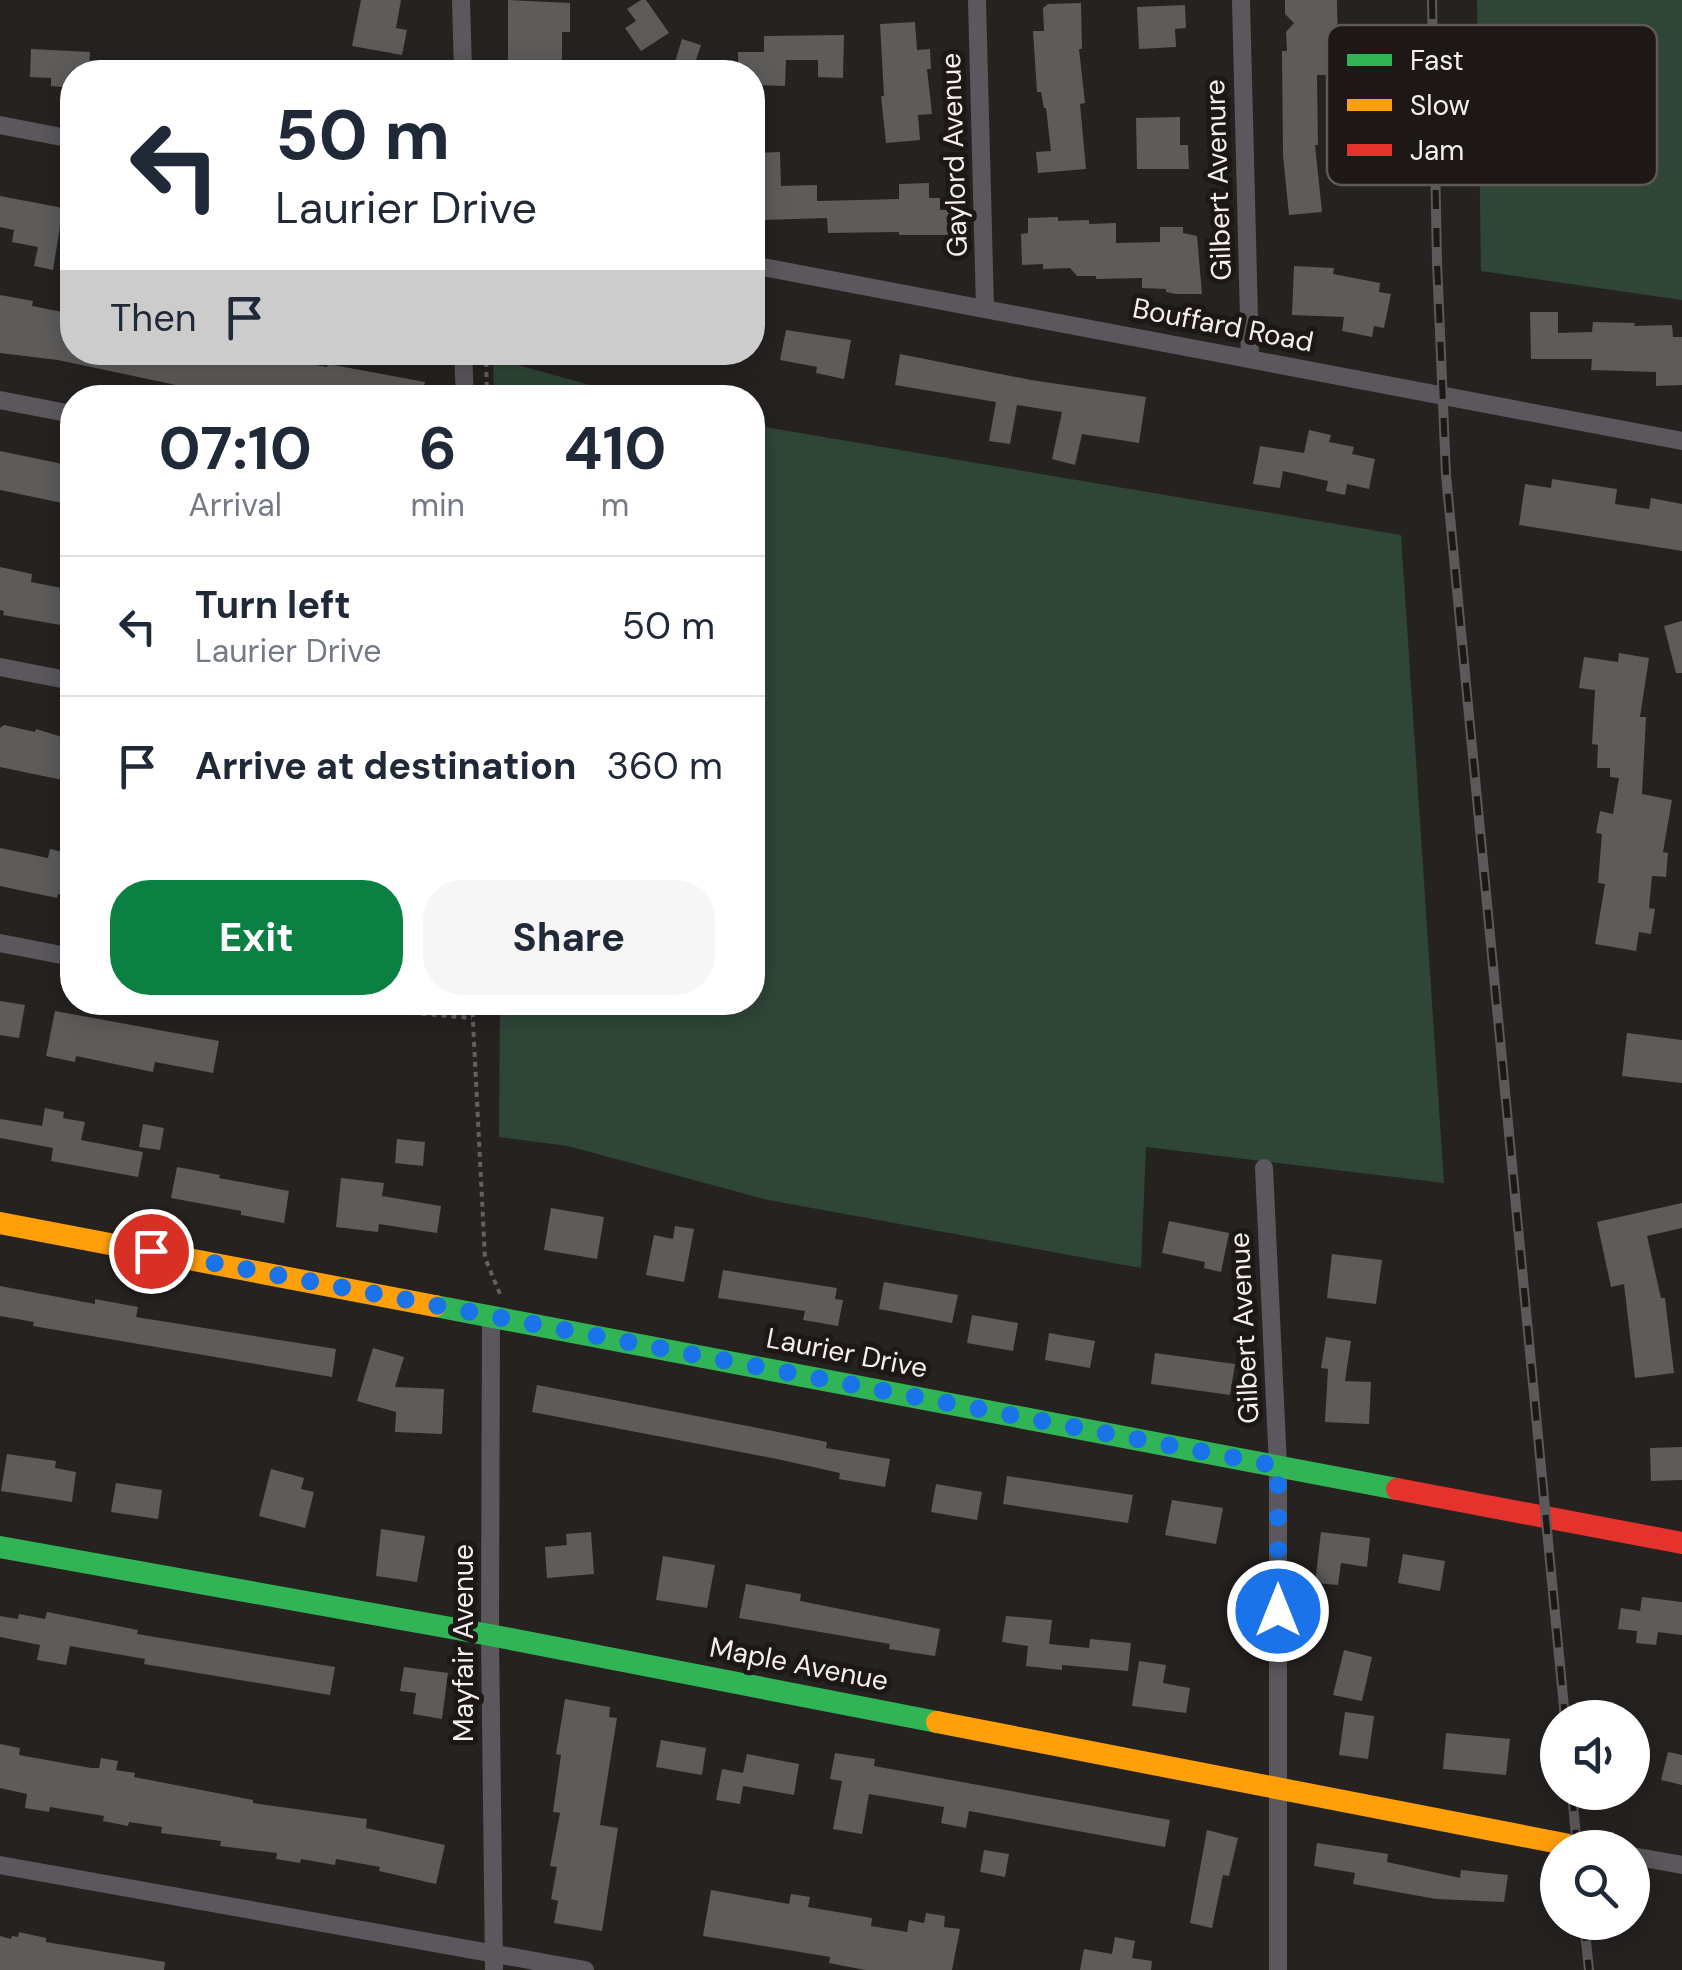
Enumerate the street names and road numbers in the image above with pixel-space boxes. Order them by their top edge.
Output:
street label: Gaylord Avenue [932,52,976,258]
street label: Gilbert Avenure [1196,79,1240,281]
street label: Bouffard Road [1130,289,1316,361]
street label: Gilbert Avenue [1221,1231,1267,1425]
street label: Laurier Drive [763,1319,931,1387]
street label: Mayfair Avenue [445,1544,482,1742]
street label: Maple Avenue [707,1629,891,1699]

